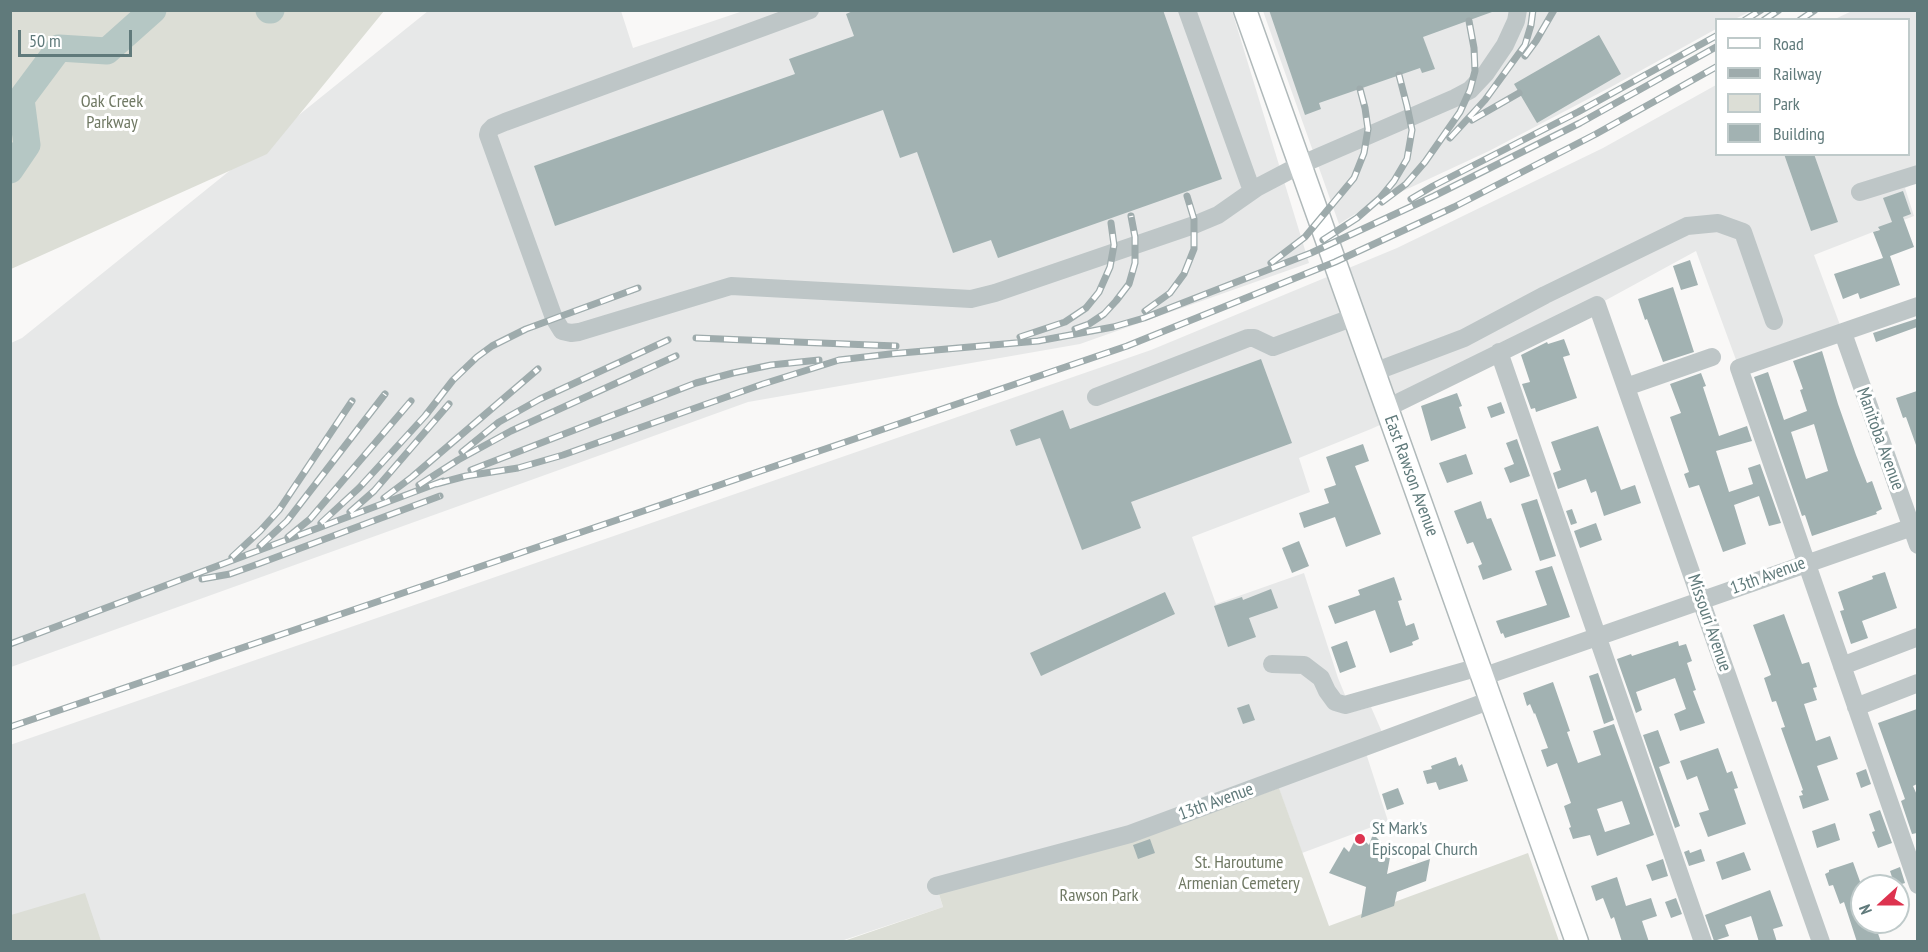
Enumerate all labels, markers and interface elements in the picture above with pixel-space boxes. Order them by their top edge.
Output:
scale bar [21,18,135,56]
legend [1715,18,1910,156]
text: 50 m [29,29,61,52]
text: Road [1773,32,1804,55]
text: Railway [1773,62,1822,85]
park label: Oak Creek Parkway [81,91,143,134]
text: Park [1773,92,1800,115]
text: Building [1773,122,1825,145]
street label: Manitoba Avenue [1851,385,1909,493]
street label: East Rawson Avenue [1379,412,1443,540]
street label: 13th Avenue [1727,552,1809,600]
street label: Missouri Avenue [1682,572,1736,674]
street label: 13th Avenue [1175,778,1257,826]
place label: St Mark's Episcopal Church [1372,818,1478,860]
marker: St Mark's Episcopal Church [1353,832,1367,846]
park label: St. Haroutume Armenian Cemetery [1178,852,1300,894]
north arrow [1850,874,1910,934]
park label: Rawson Park [1060,885,1138,907]
text: N [1854,902,1876,917]

